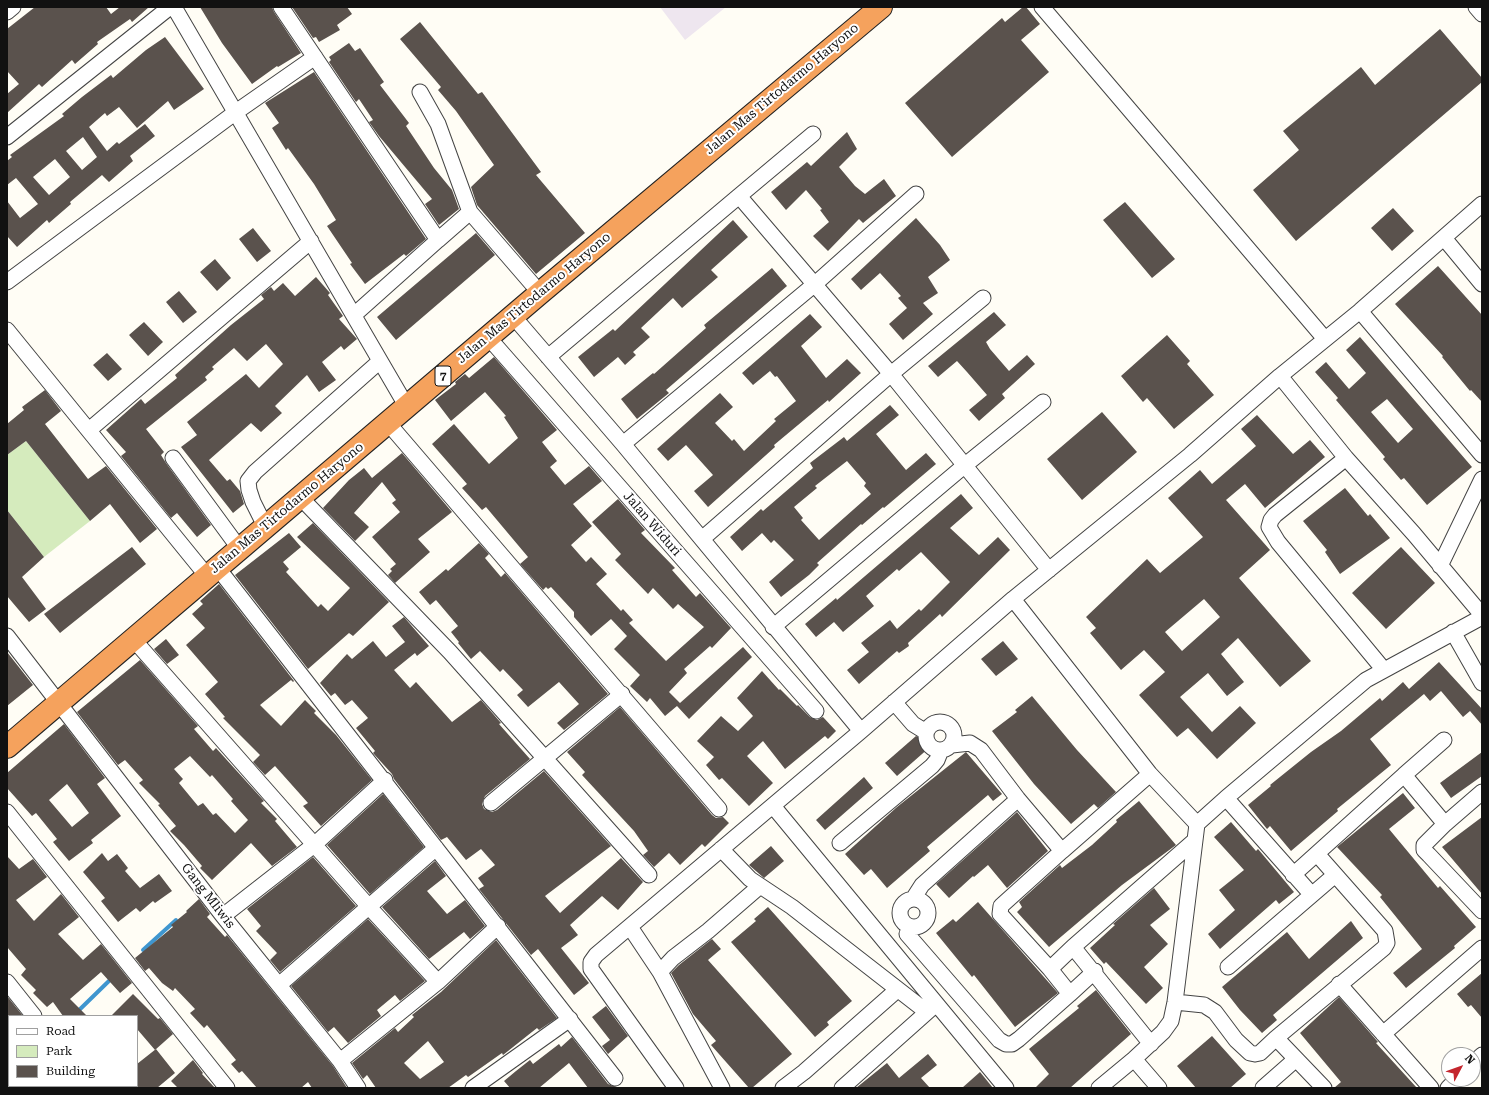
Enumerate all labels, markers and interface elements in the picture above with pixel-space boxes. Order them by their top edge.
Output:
street label: Jalan Mas Tirtodarmo Haryono [702,20,862,158]
street label: Jalan Mas Tirtodarmo Haryono [454,229,614,367]
road number: 7 [435,366,451,386]
street label: Jalan Mas Tirtodarmo Haryono [207,439,367,577]
street label: Jalan Widuri [620,489,684,559]
street label: Gang Mliwis [178,860,238,932]
legend [8,1015,138,1087]
text: Road [46,1024,75,1038]
text: Park [46,1044,72,1058]
north arrow [1441,1047,1481,1087]
text: N [1462,1052,1477,1067]
text: Building [46,1064,95,1078]

